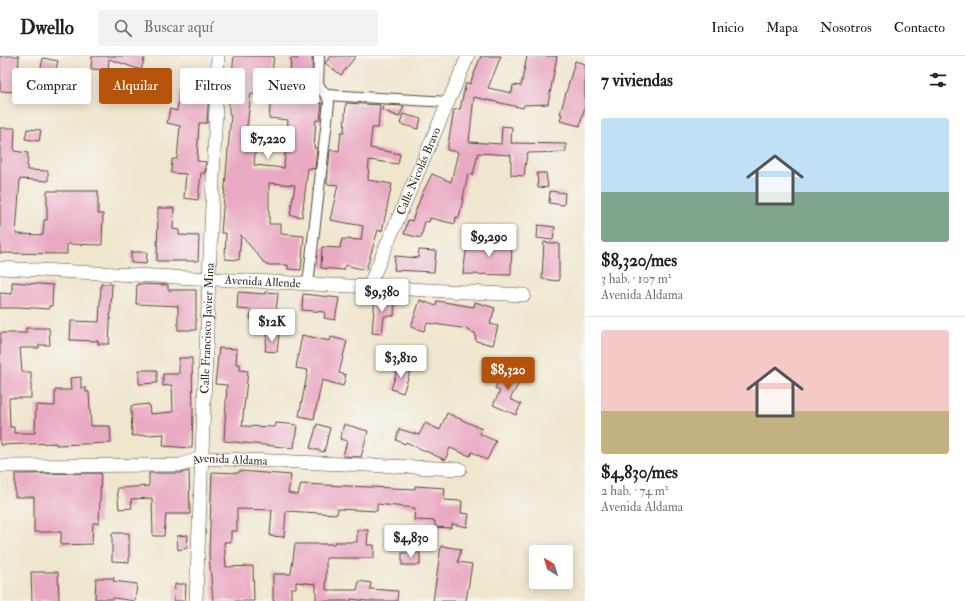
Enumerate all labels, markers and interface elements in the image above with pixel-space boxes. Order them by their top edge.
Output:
search box [98,10,378,46]
text: Dwello [20,16,74,40]
icon: search [112,17,134,39]
text: Buscar aquí [144,18,213,37]
text: Inicio [711,19,744,36]
text: Mapa [766,19,798,36]
text: Nosotros [820,19,872,36]
text: Contacto [894,19,945,36]
chip: Comprar [12,68,91,104]
chip: Alquilar [99,68,172,104]
chip: Filtros [180,68,245,104]
chip: Nuevo [253,68,319,104]
icon: filters [927,69,949,91]
text: 7 viviendas [601,70,673,91]
street label: Calle Nicolás Bravo [393,125,444,217]
pin: $7,220 [235,126,301,160]
text: $7,220 [250,131,286,147]
icon: home [739,144,811,216]
pin: $9,290 [456,224,522,258]
text: $9,290 [470,229,508,245]
text: $8,320/mes [601,250,677,271]
street label: Calle Francisco Javier Mina [197,261,217,394]
text: 3 hab. · 107 m² [601,271,672,287]
street label: Avenida Allende [223,272,301,291]
pin: $9,380 [349,279,415,313]
text: $9,380 [365,284,399,300]
text: Avenida Aldama [601,287,683,303]
pin: $12K [248,309,296,343]
text: $12K [258,314,286,330]
pin: $3,810 [368,345,434,379]
text: $3,810 [385,350,417,366]
icon: home [739,356,811,428]
pin: $8,320 [475,357,541,391]
text: $8,320 [491,362,525,378]
street label: Avenida Aldama [189,450,269,468]
text: $4,830/mes [601,462,678,483]
text: 2 hab. · 74 m² [601,483,669,499]
text: Avenida Aldama [601,499,683,515]
pin: $4,830 [378,525,444,559]
text: $4,830 [393,530,429,546]
north arrow [529,545,573,589]
map controls [529,545,573,589]

